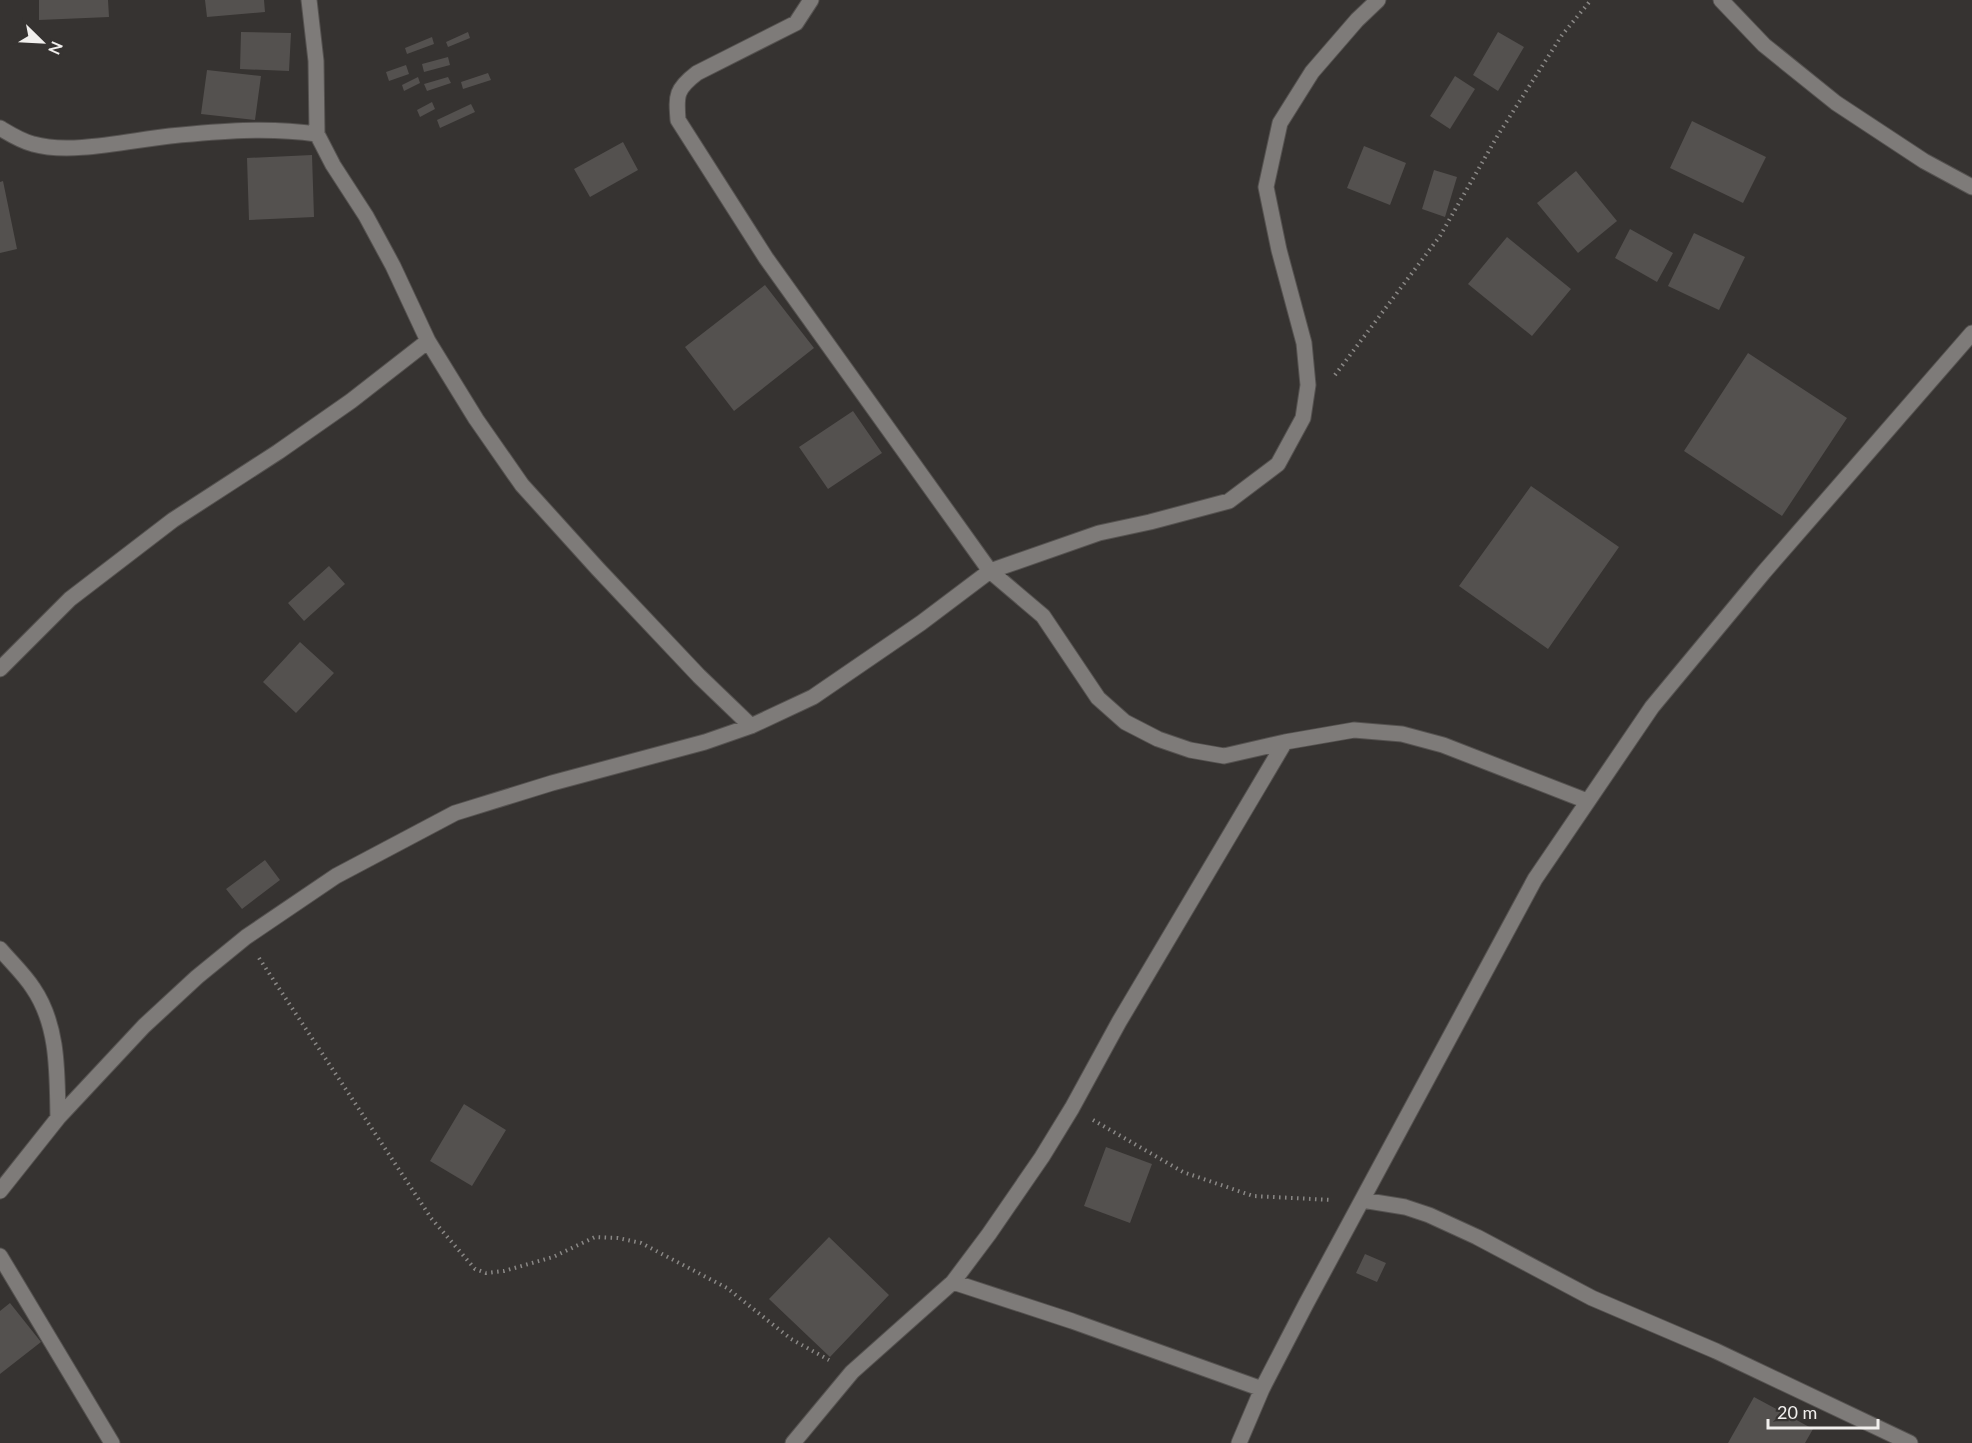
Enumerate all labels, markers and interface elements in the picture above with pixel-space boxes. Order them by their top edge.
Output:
north arrow [12,12,72,72]
text: N [45,39,67,58]
scale bar [1768,1392,1878,1430]
text: 20 m [1777,1401,1817,1423]

